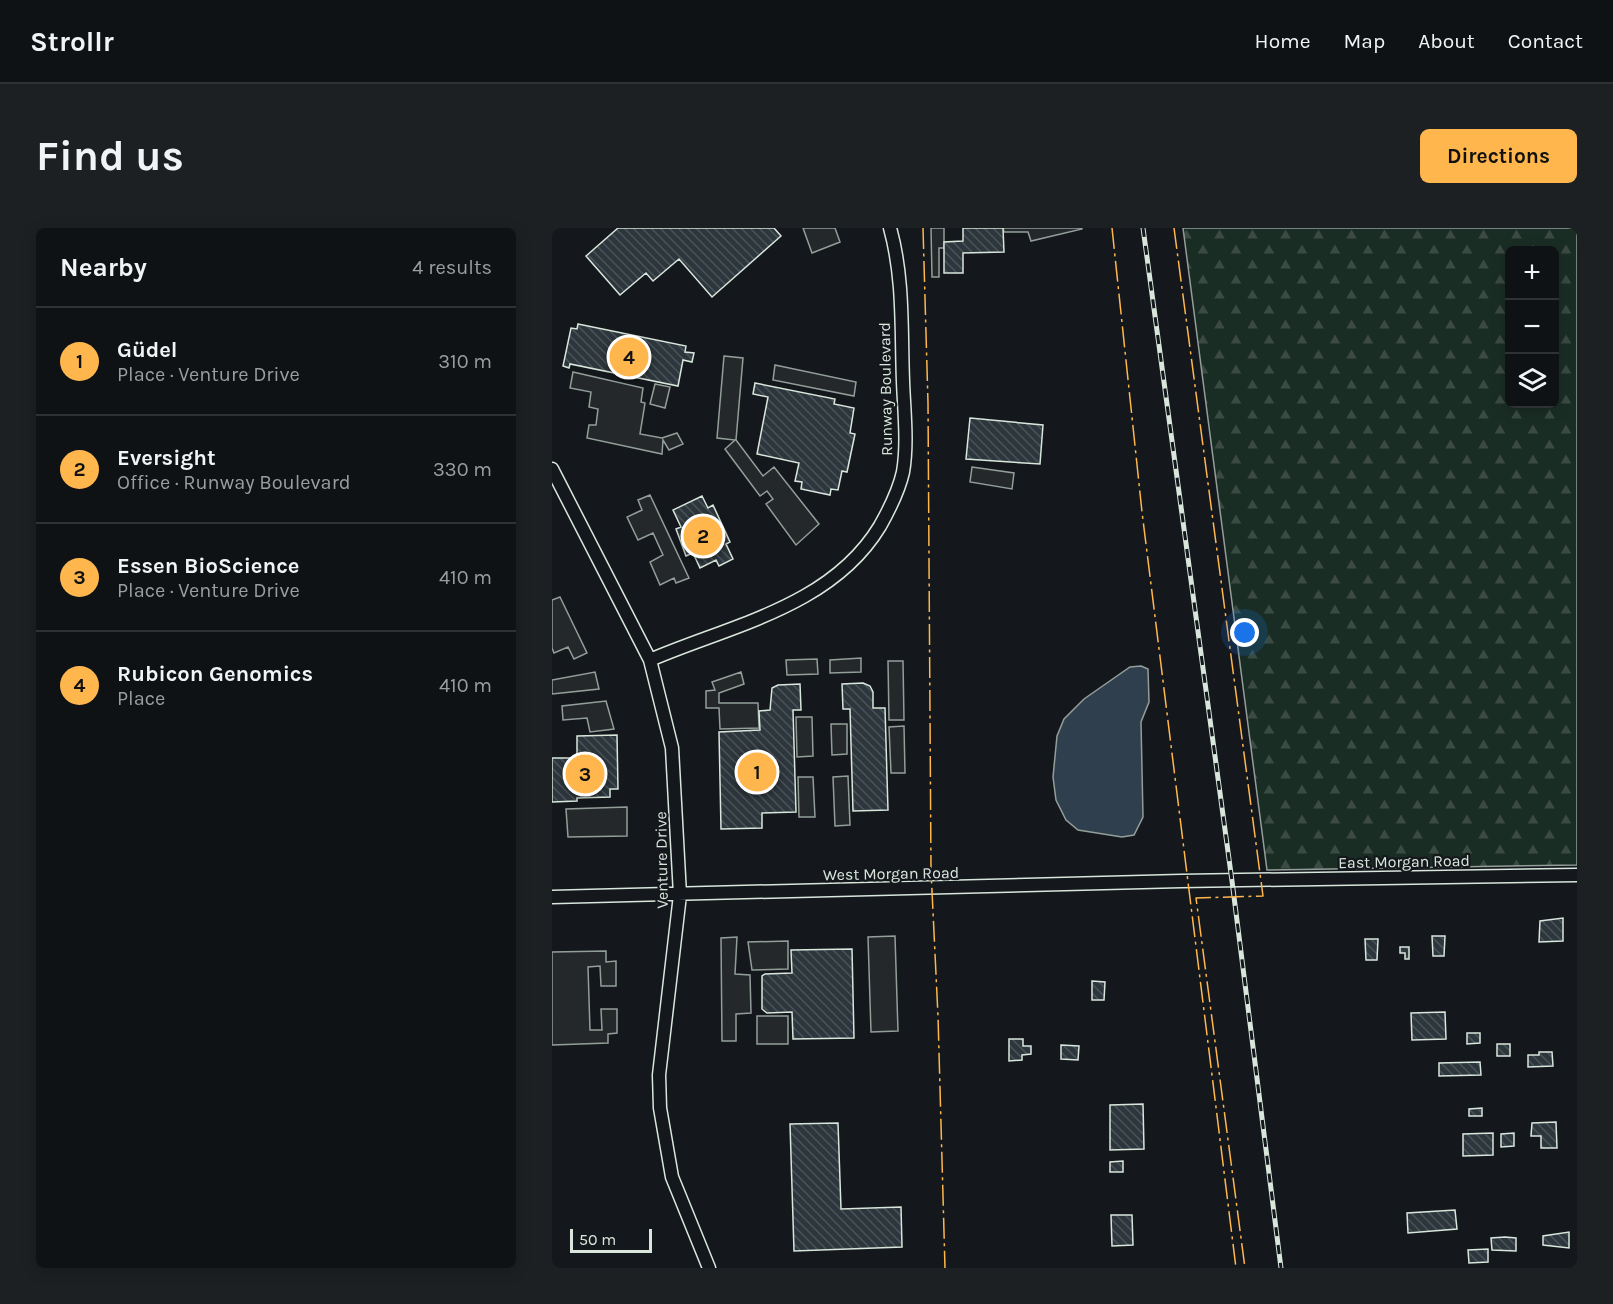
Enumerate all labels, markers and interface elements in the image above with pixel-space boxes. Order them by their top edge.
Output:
text: Strollr [30,25,114,58]
text: Home [1255,29,1311,53]
text: Map [1344,29,1385,53]
text: About [1418,29,1475,53]
text: Contact [1508,29,1583,53]
button: Directions [1420,129,1577,183]
text: Find us [36,131,184,181]
map controls [1505,246,1559,408]
button: + [1505,246,1559,300]
text: Nearby [60,252,147,283]
text: 4 results [412,256,492,279]
button: − [1505,300,1559,354]
street label: Runway Boulevard [875,322,896,456]
pin: 4 [610,334,649,380]
text: Güdel [117,337,178,363]
text: 1 [76,350,83,373]
text: 310 m [438,350,492,373]
button: layers [1505,354,1559,408]
text: Place · Venture Drive [117,363,300,386]
text: Eversight [117,445,216,471]
text: 2 [73,458,86,481]
text: 330 m [433,458,492,481]
text: Office · Runway Boulevard [117,471,351,494]
pin: 2 [684,514,722,558]
text: Essen BioScience [117,553,300,579]
text: 3 [73,566,86,589]
text: 410 m [439,566,492,589]
text: Place · Venture Drive [117,579,300,602]
your location [1230,618,1259,647]
text: Rubicon Genomics [117,661,313,687]
text: 4 [74,674,85,697]
text: 410 m [439,674,492,697]
text: Place [117,687,165,710]
pin: 1 [738,750,776,794]
pin: 3 [566,752,604,796]
street label: Venture Drive [651,811,672,909]
street label: East Morgan Road [1338,851,1470,872]
street label: West Morgan Road [823,863,959,884]
scale bar [570,1226,652,1254]
text: 50 m [579,1230,616,1249]

